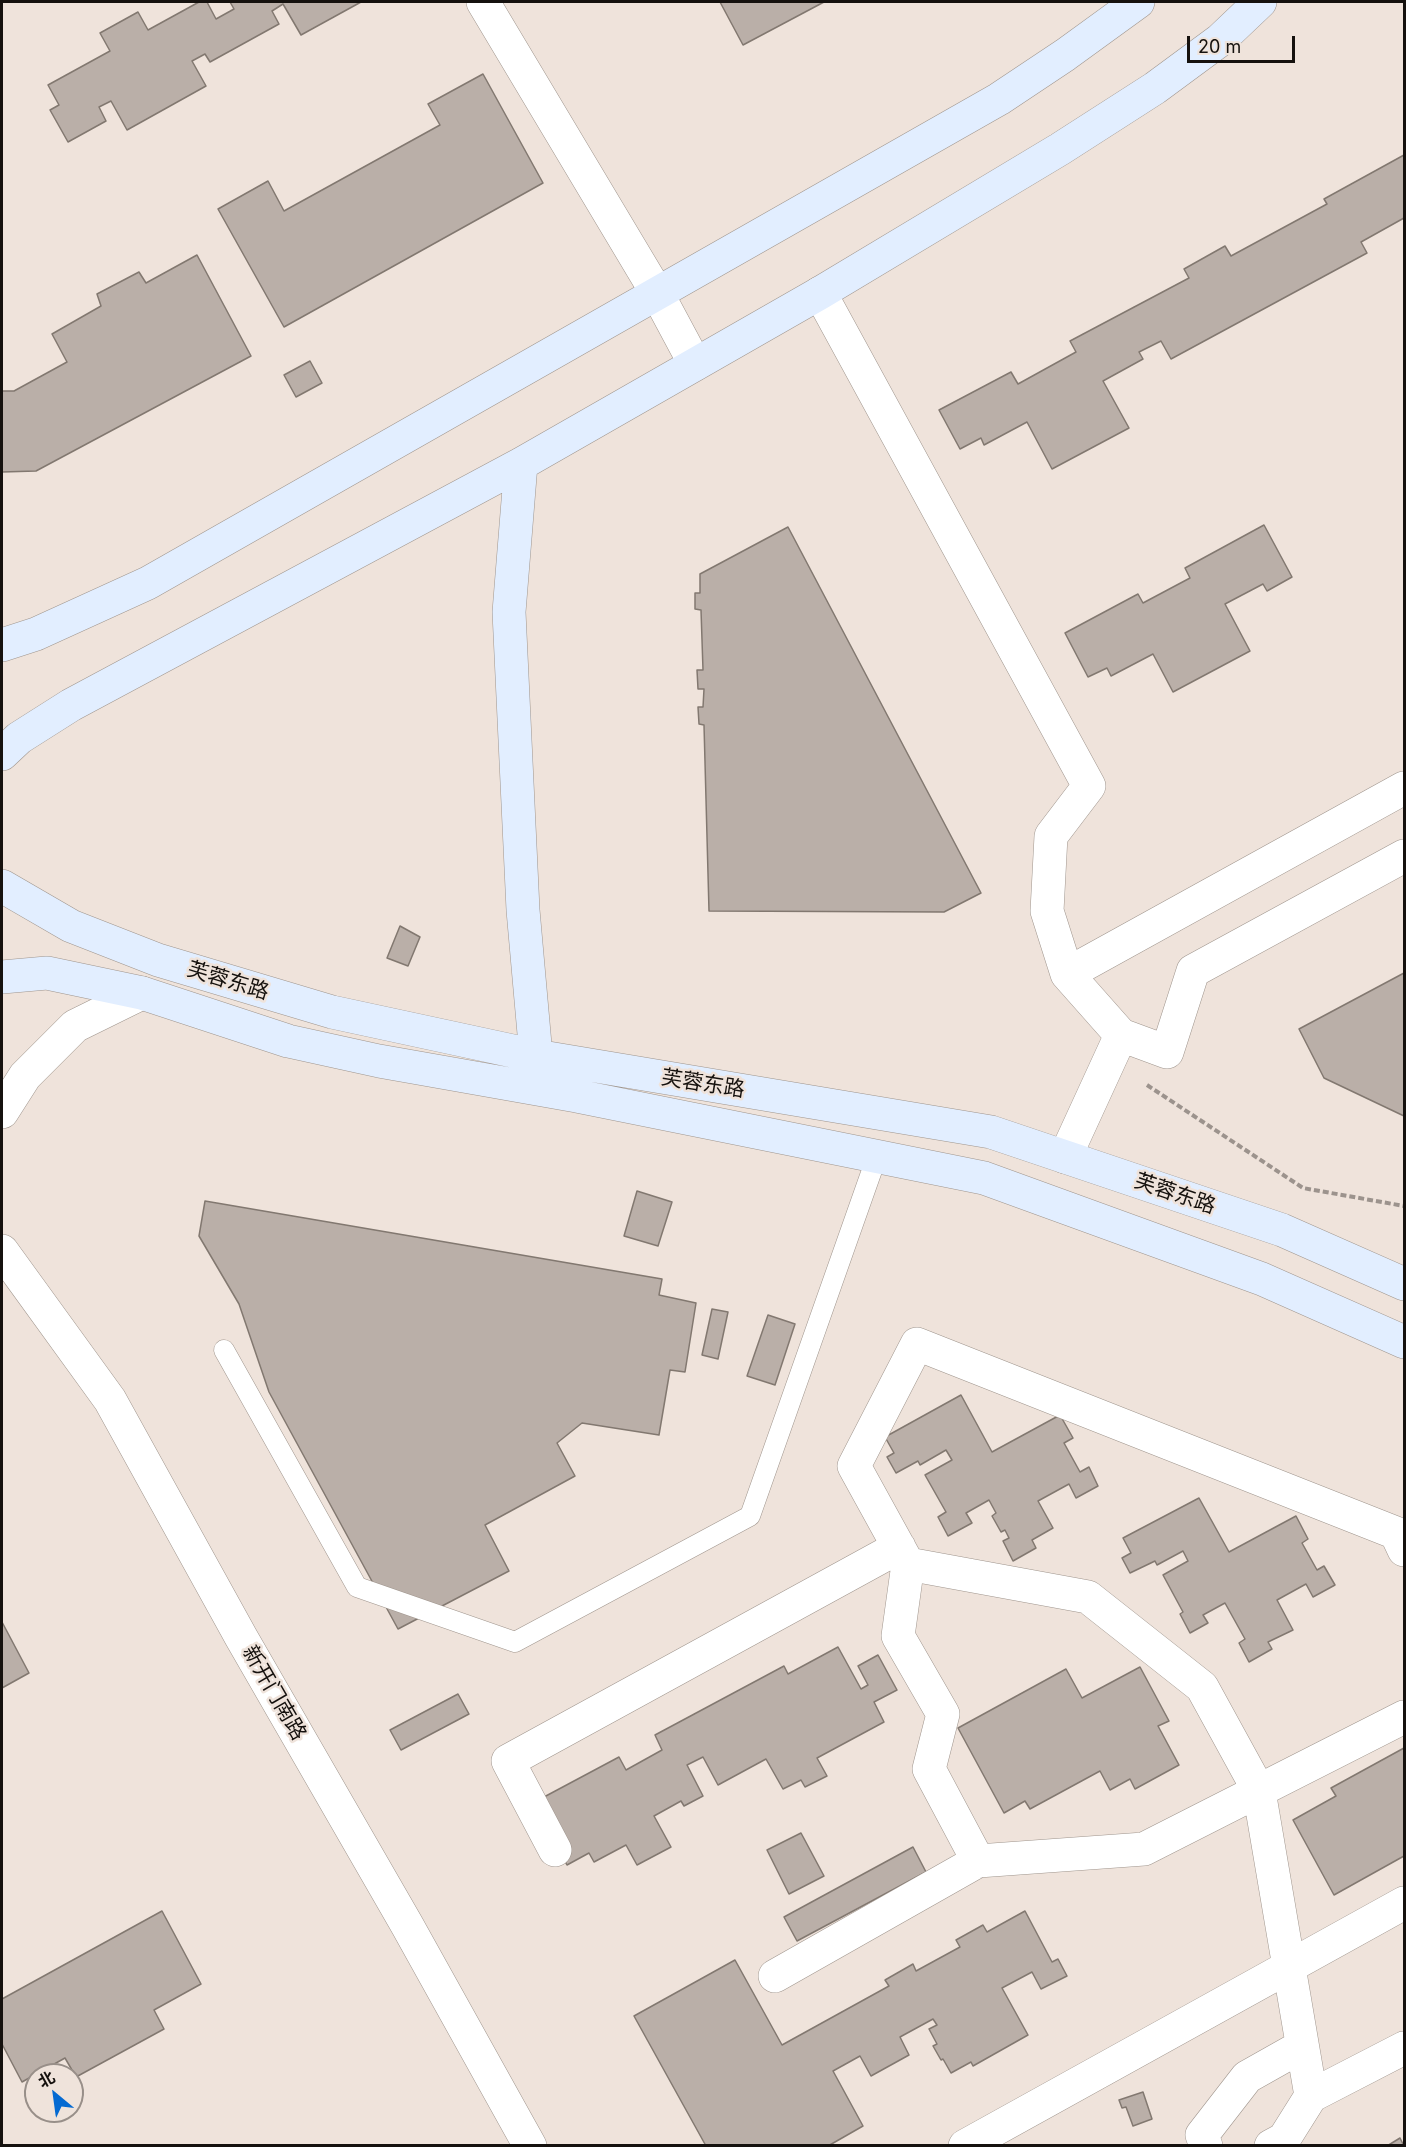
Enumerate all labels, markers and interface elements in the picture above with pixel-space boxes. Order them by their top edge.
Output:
scale bar [1190,24,1298,62]
text: 20 m [1198,36,1241,57]
street label: 芙蓉东路 [184,957,272,1005]
street label: 芙蓉东路 [660,1065,746,1103]
street label: 芙蓉东路 [1131,1168,1219,1220]
street label: 新开门南路 [237,1641,311,1745]
north arrow [24,2063,84,2123]
text: 北 [34,2066,58,2092]

